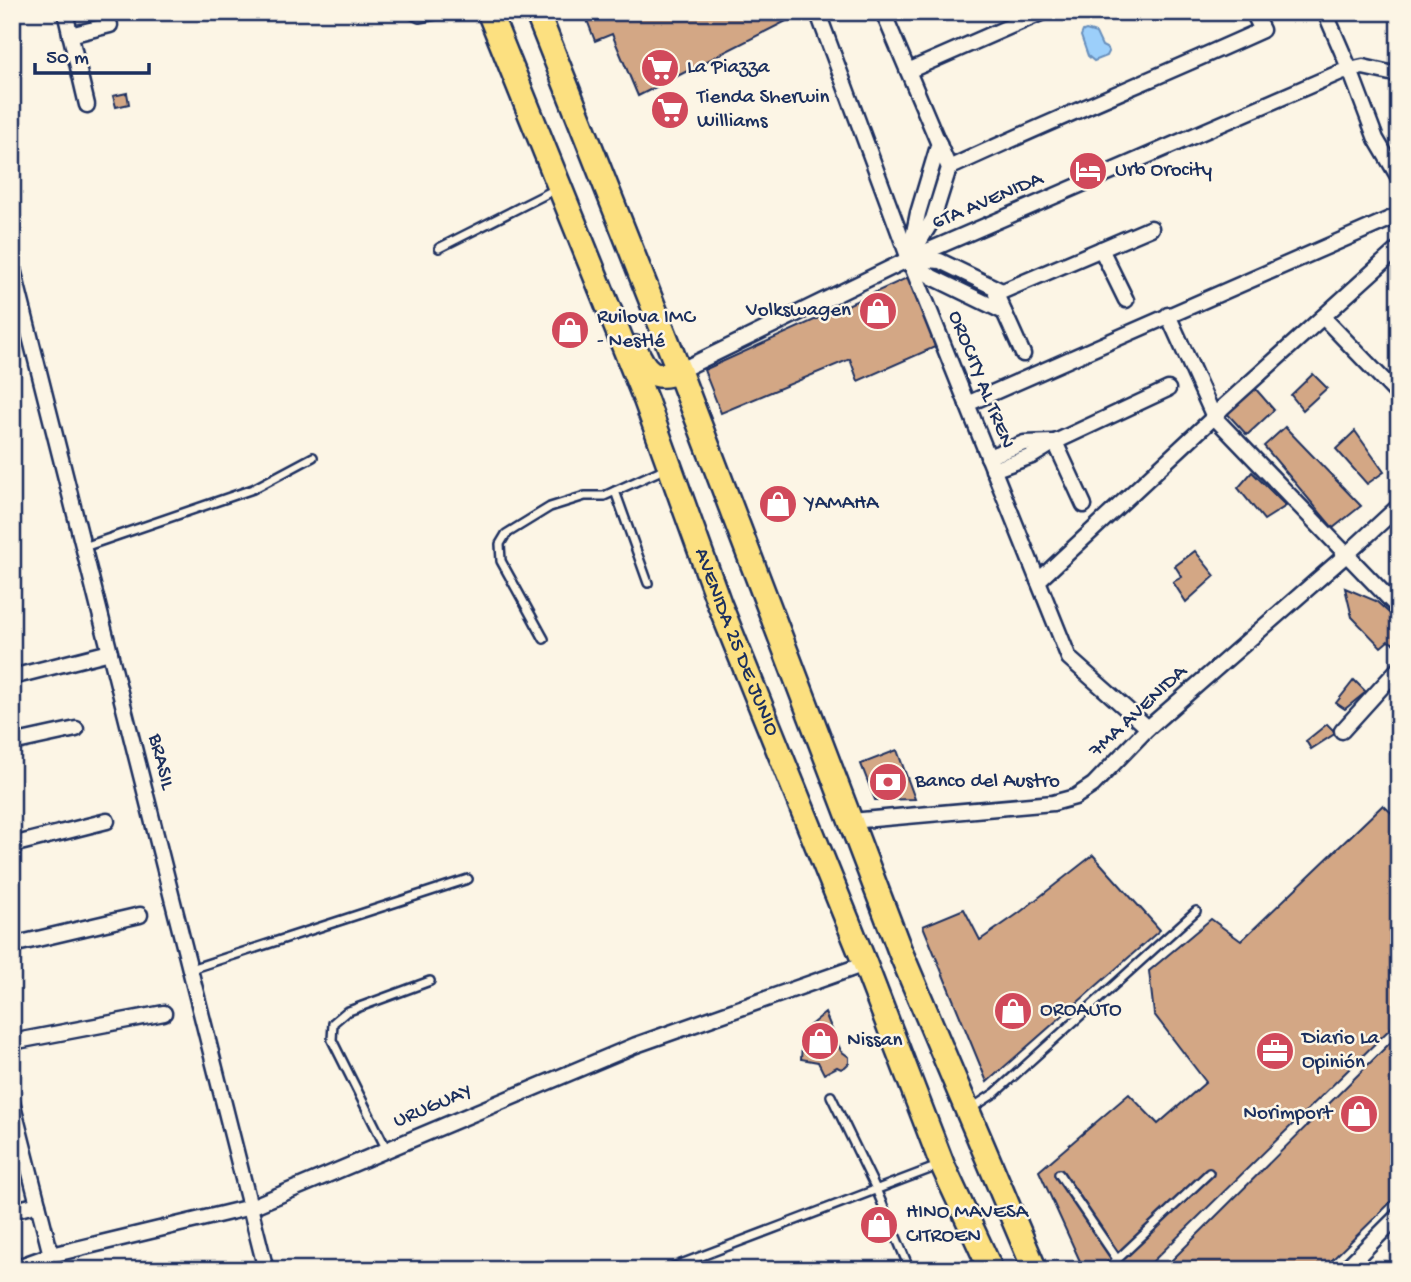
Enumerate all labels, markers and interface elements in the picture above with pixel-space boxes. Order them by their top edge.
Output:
scale bar [35,32,149,76]
text: 50 m [46,47,89,72]
supermarket icon: La Piazza [639,47,681,89]
place label: La Piazza [687,56,771,81]
place label: Tienda Sherwin Williams [696,86,830,135]
supermarket icon: Tienda Sherwin Williams [649,89,691,131]
hotel icon: Urb Orocity [1067,150,1109,192]
place label: Urb Orocity [1115,159,1212,184]
street label: 6TA AVENIDA [929,167,1049,237]
shop icon: Volkswagen [857,290,899,332]
place label: Volkswagen [745,299,851,324]
place label: Ruilova IMC - Nestlé [597,306,696,355]
street label: OROCITY AL TREN [941,307,1019,453]
shop icon: Ruilova IMC - Nestlé [549,309,591,351]
shop icon: YAMAHA [757,483,799,525]
place label: YAMAHA [803,492,880,517]
street label: AVENIDA 25 DE JUNIO [688,545,784,740]
street label: 7MA AVENIDA [1084,659,1194,764]
street label: BRASIL [141,731,179,794]
bank icon: Banco del Austro [867,761,909,803]
place label: Banco del Austro [914,770,1060,795]
shop icon: OROAUTO [992,990,1034,1032]
place label: OROAUTO [1040,999,1122,1024]
shop icon: Nissan [799,1020,841,1062]
place label: Diario La Opinión [1300,1027,1380,1076]
place label: Nissan [847,1029,902,1054]
office icon: Diario La Opinión [1254,1030,1296,1072]
street label: URUGUAY [390,1079,476,1135]
shop icon: Norimport [1338,1093,1380,1135]
place label: Norimport [1243,1102,1334,1127]
place label: HINO MAVESA CITROEN [906,1201,1030,1250]
shop icon: HINO MAVESA CITROEN [858,1204,900,1246]

